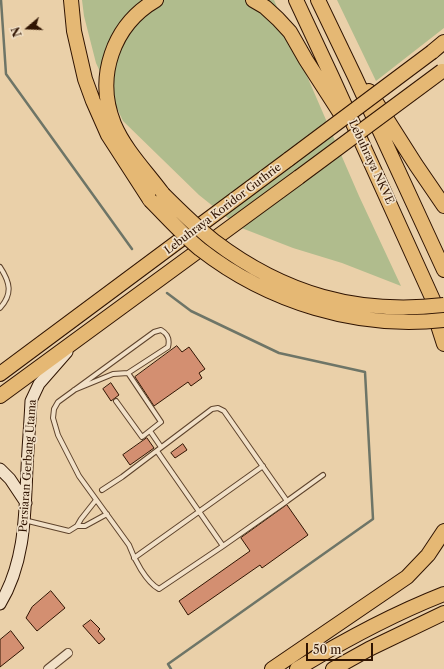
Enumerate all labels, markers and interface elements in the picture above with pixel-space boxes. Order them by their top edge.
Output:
north arrow [8,8,48,48]
text: N [8,25,25,39]
street label: Lebuhraya NKVE [346,118,396,206]
street label: Lebuhraya Koridor Guthrie [162,161,284,257]
street label: Persiaran Gerbang Utama [17,399,39,533]
scale bar [308,635,375,661]
text: 50 m [313,642,342,657]

